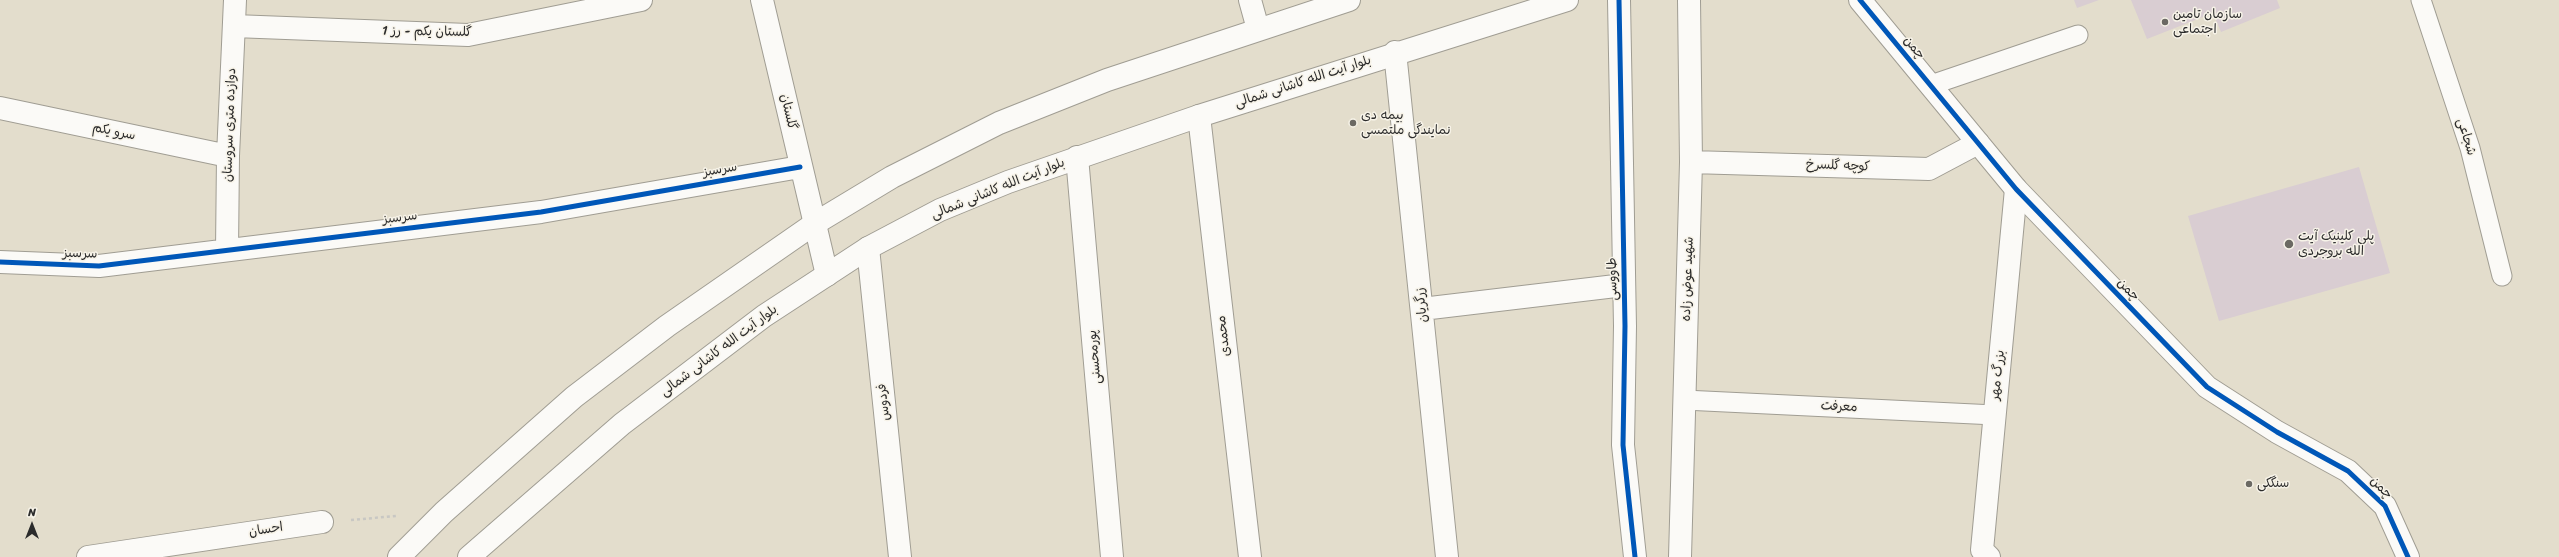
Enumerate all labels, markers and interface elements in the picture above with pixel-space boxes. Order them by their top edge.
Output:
place label: سازمان تامین اجتماعی [2173,7,2242,38]
marker: سازمان تامین اجتماعی [2160,17,2170,27]
street label: گلستان یکم - رز 1 [382,23,472,41]
street label: چمن [1900,33,1928,63]
street label: بلوار آیت الله کاشانی شمالی [1233,53,1373,111]
street label: دوازده متری سروستان [220,68,240,182]
street label: گلستان [776,93,800,131]
place label: بیمه دی نمایندگی ملتمسی [1361,108,1450,139]
street label: شجاعی [2453,116,2479,158]
marker: بیمه دی نمایندگی ملتمسی [1348,118,1358,128]
street label: سرو یکم [91,120,137,144]
street label: بلوار آیت الله کاشانی شمالی [929,155,1067,223]
street label: کوچه گلسرخ [1806,157,1870,175]
street label: سرسبز [701,159,739,181]
street label: سرسبز [382,208,418,228]
place label: پلی کلینیک آیت الله بروجردی [2298,229,2374,260]
street label: شهید عوض زاده [1679,236,1697,322]
marker: پلی کلینیک آیت الله بروجردی [2283,238,2295,250]
street label: سرسبز [62,246,98,262]
street label: طاووسی [1605,257,1621,301]
street label: چمن [2113,275,2143,305]
street label: زرگریان [1412,286,1432,324]
street label: بلوار آیت الله کاشانی شمالی [657,302,781,400]
street label: محمدی [1214,315,1234,357]
street label: پورمحسنی [1085,329,1105,385]
street label: بزرگ مهر [1988,349,2008,401]
street label: فردوس [874,383,894,421]
street label: معرفت [1820,398,1858,416]
street label: چمن [2366,473,2396,503]
place label: سنگکی [2257,476,2289,492]
marker: سنگکی [2244,479,2254,489]
text: N [28,503,36,522]
north arrow [12,505,52,545]
street label: احسان [248,520,284,540]

